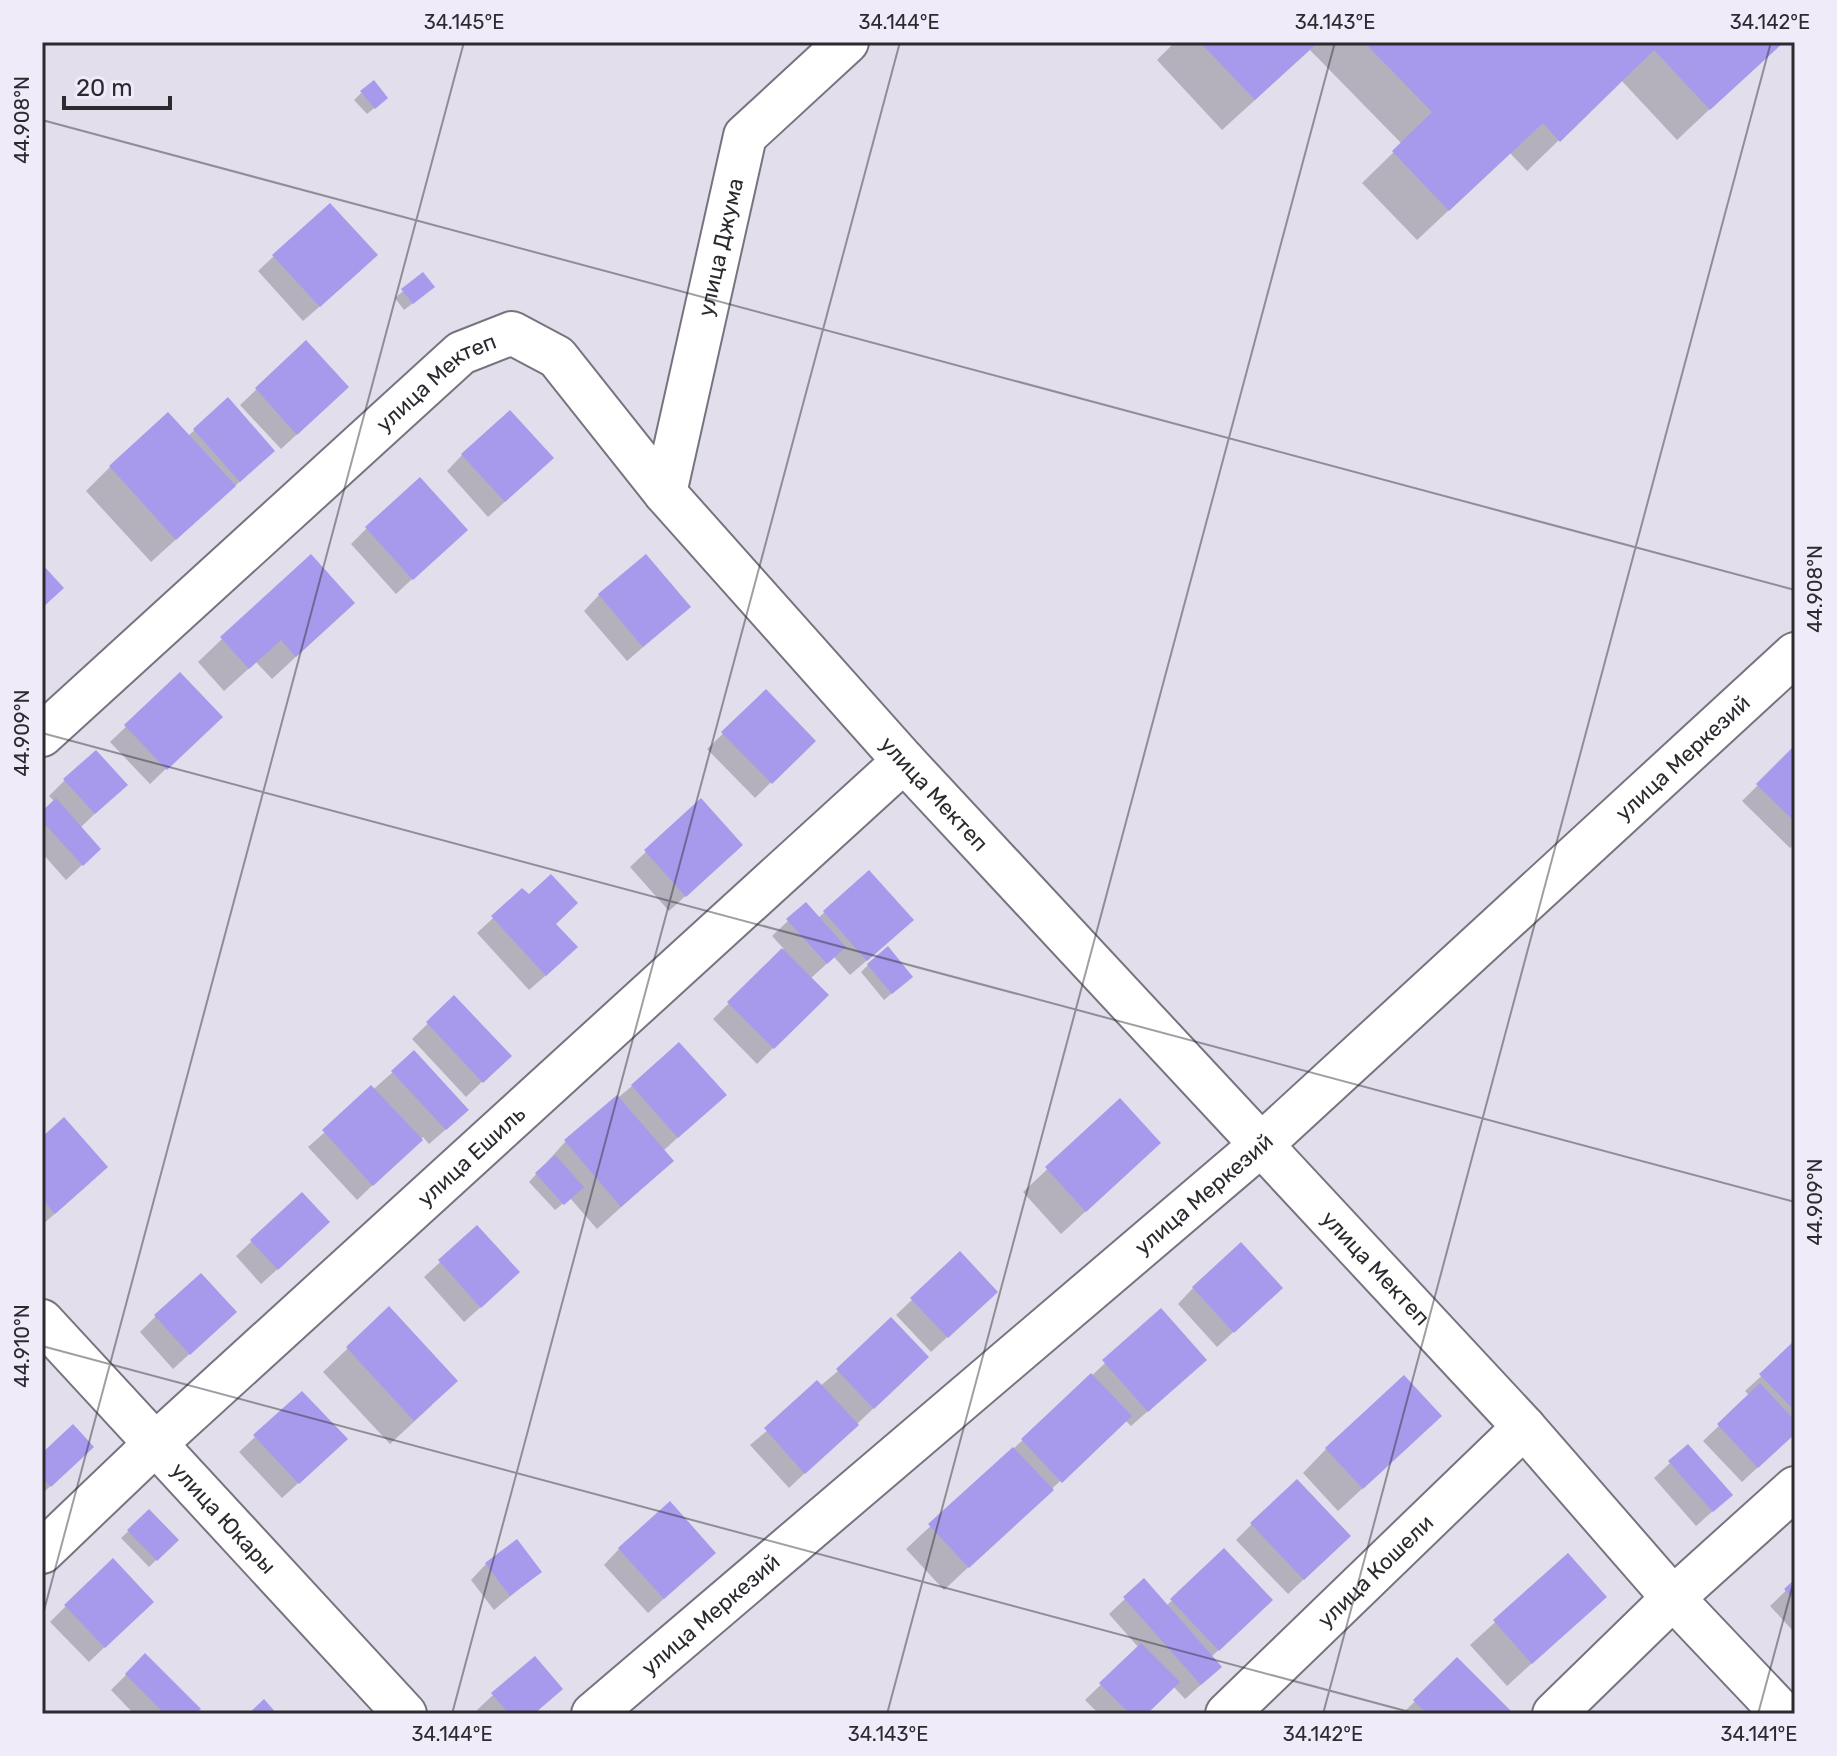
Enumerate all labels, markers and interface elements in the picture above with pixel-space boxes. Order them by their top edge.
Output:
text: 34.145°E [424,10,504,34]
text: 34.144°E [858,10,940,34]
text: 34.143°E [1295,10,1375,34]
text: 34.142°E [1730,10,1810,34]
scale bar [64,60,170,110]
text: 20 m [76,74,133,102]
text: 44.908°N [10,76,34,164]
street label: улица Джума [692,175,749,319]
street label: улица Мектеп [371,328,500,438]
text: 44.908°N [1803,545,1827,633]
street label: улица Меркезий [1610,689,1756,826]
text: 44.909°N [10,690,34,776]
street label: улица Мектеп [874,731,994,857]
street label: улица Ешиль [412,1100,531,1212]
street label: улица Меркезий [1129,1128,1279,1261]
text: 44.909°N [1803,1159,1827,1245]
street label: улица Мектеп [1316,1205,1435,1331]
text: 44.910°N [10,1304,34,1388]
street label: улица Юкары [165,1457,282,1580]
street label: улица Кошели [1312,1509,1439,1633]
street label: улица Меркезий [636,1548,785,1681]
text: 34.144°E [411,1722,493,1746]
text: 34.143°E [848,1722,928,1746]
text: 34.142°E [1283,1722,1363,1746]
text: 34.141°E [1721,1722,1797,1746]

